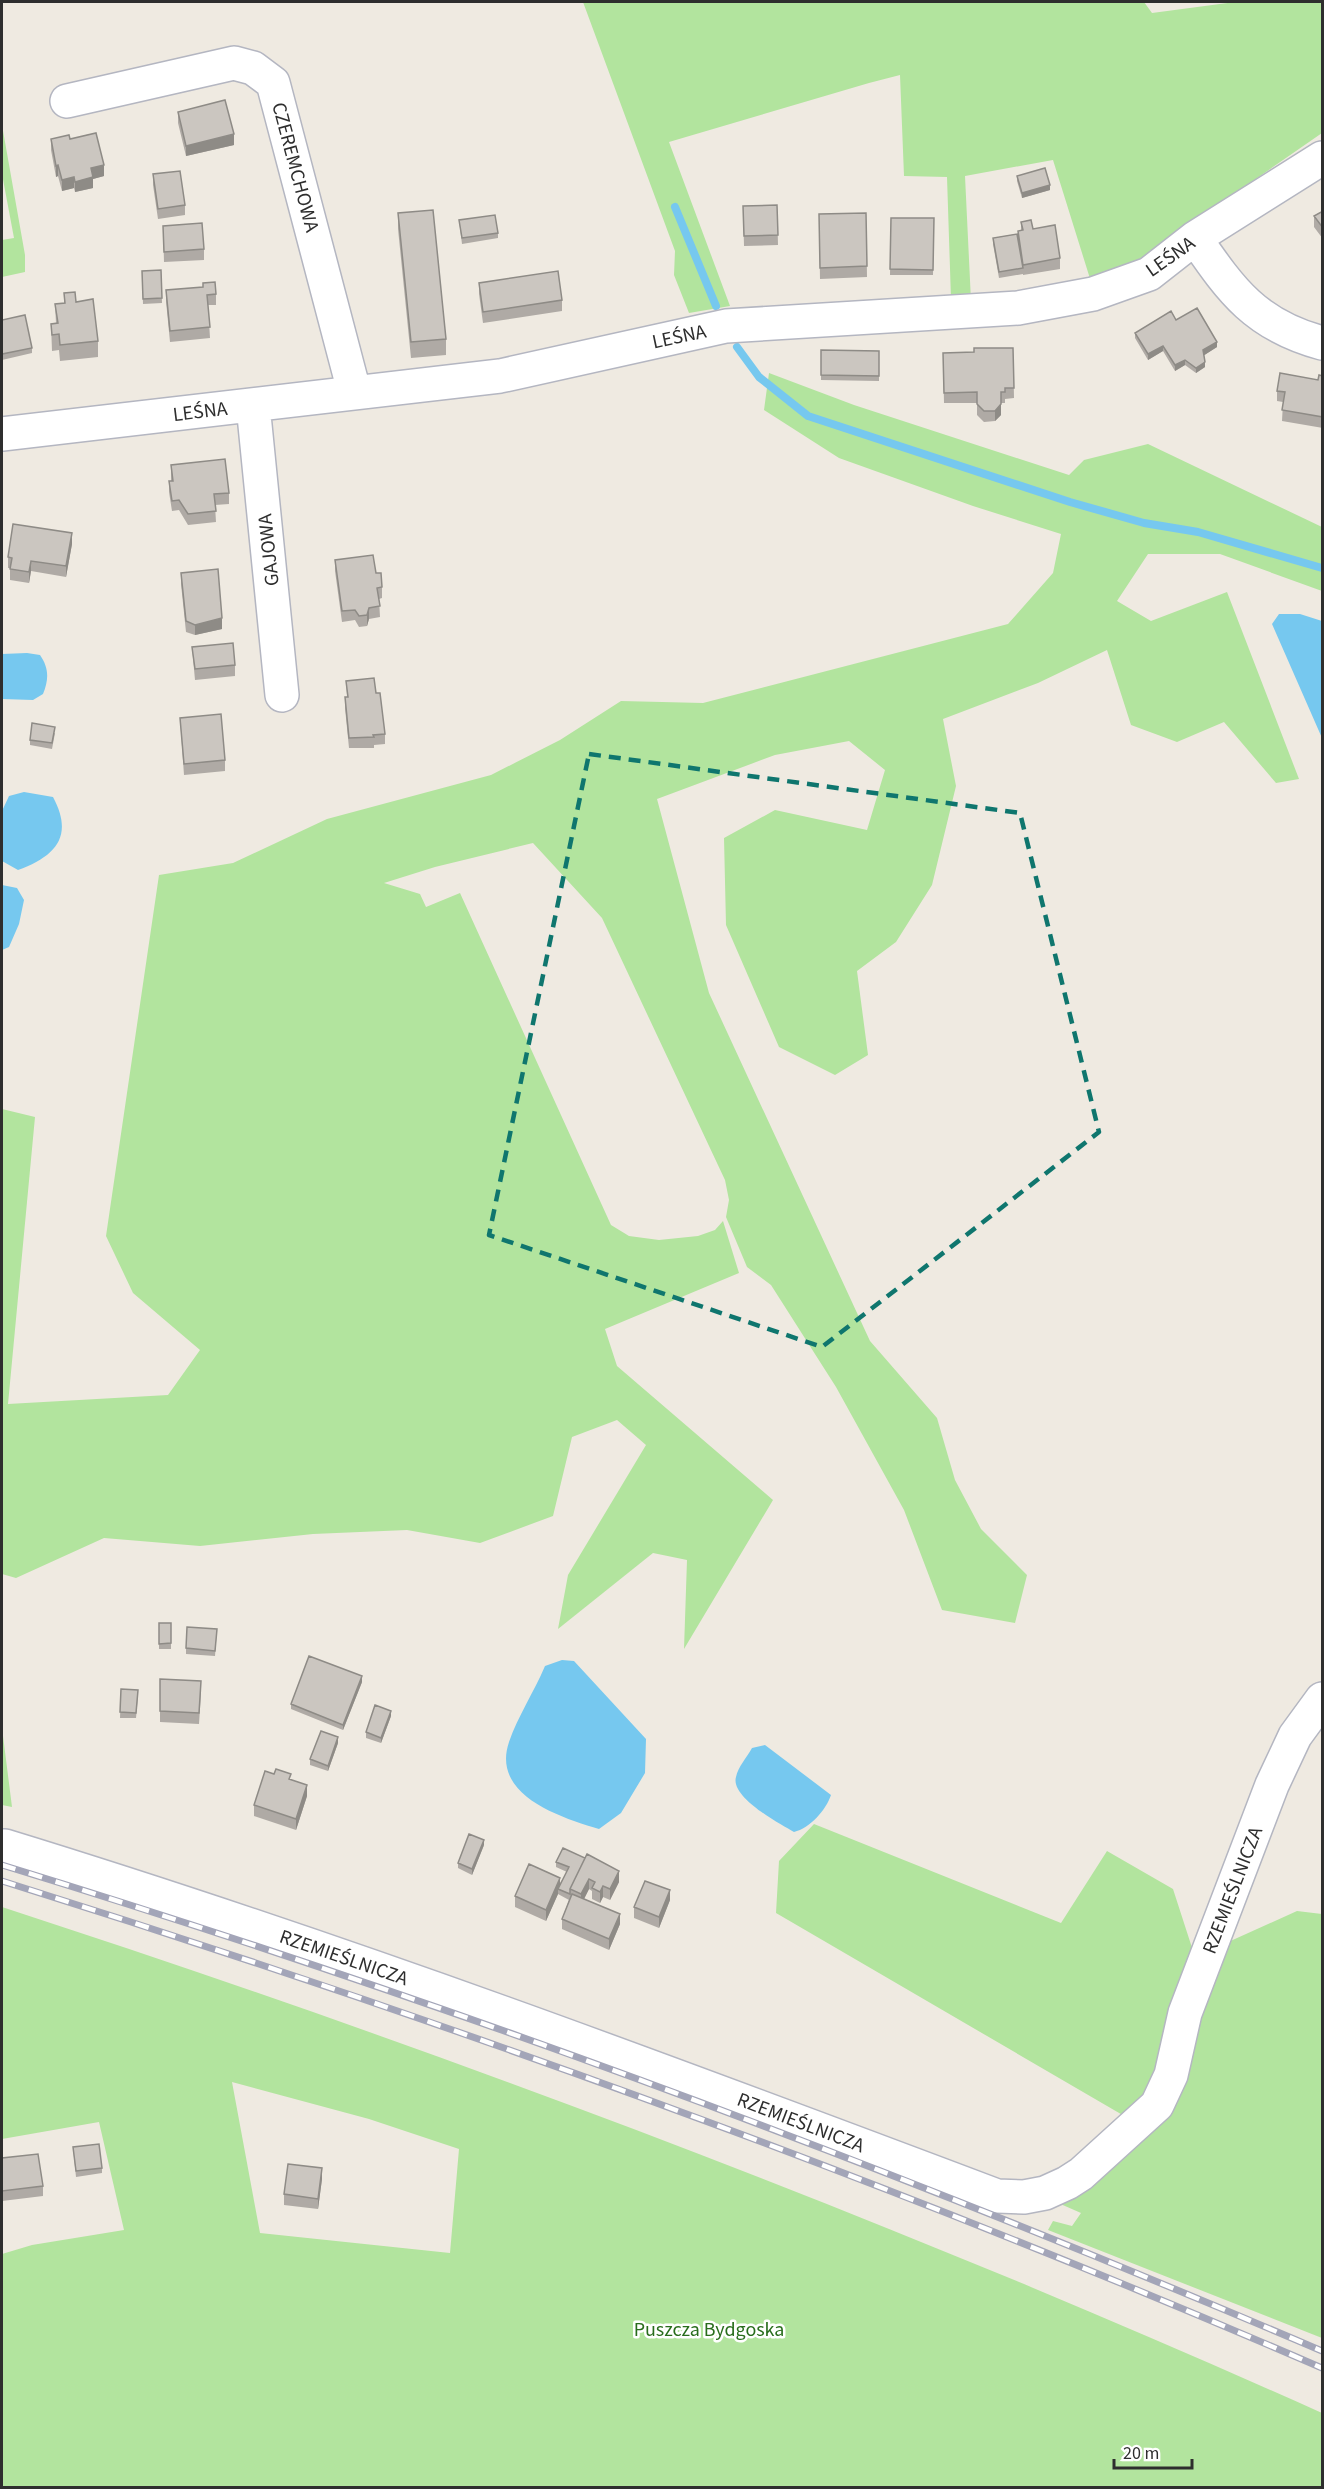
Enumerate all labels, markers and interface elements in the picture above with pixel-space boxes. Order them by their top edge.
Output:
street label: CZEREMCHOWA [264,99,326,235]
street label: LEŚNA [1140,230,1201,284]
street label: LEŚNA [650,318,709,356]
street label: LEŚNA [171,395,229,429]
street label: GAJOWA [251,512,287,587]
street label: RZEMIEŚLNICZA [1196,1823,1270,1958]
street label: RZEMIEŚLNICZA [276,1923,412,1993]
street label: RZEMIEŚLNICZA [733,2086,868,2160]
park label: Puszcza Bydgoska [634,2316,784,2344]
scale bar [1114,2432,1192,2470]
text: 20 m [1123,2441,1159,2466]

